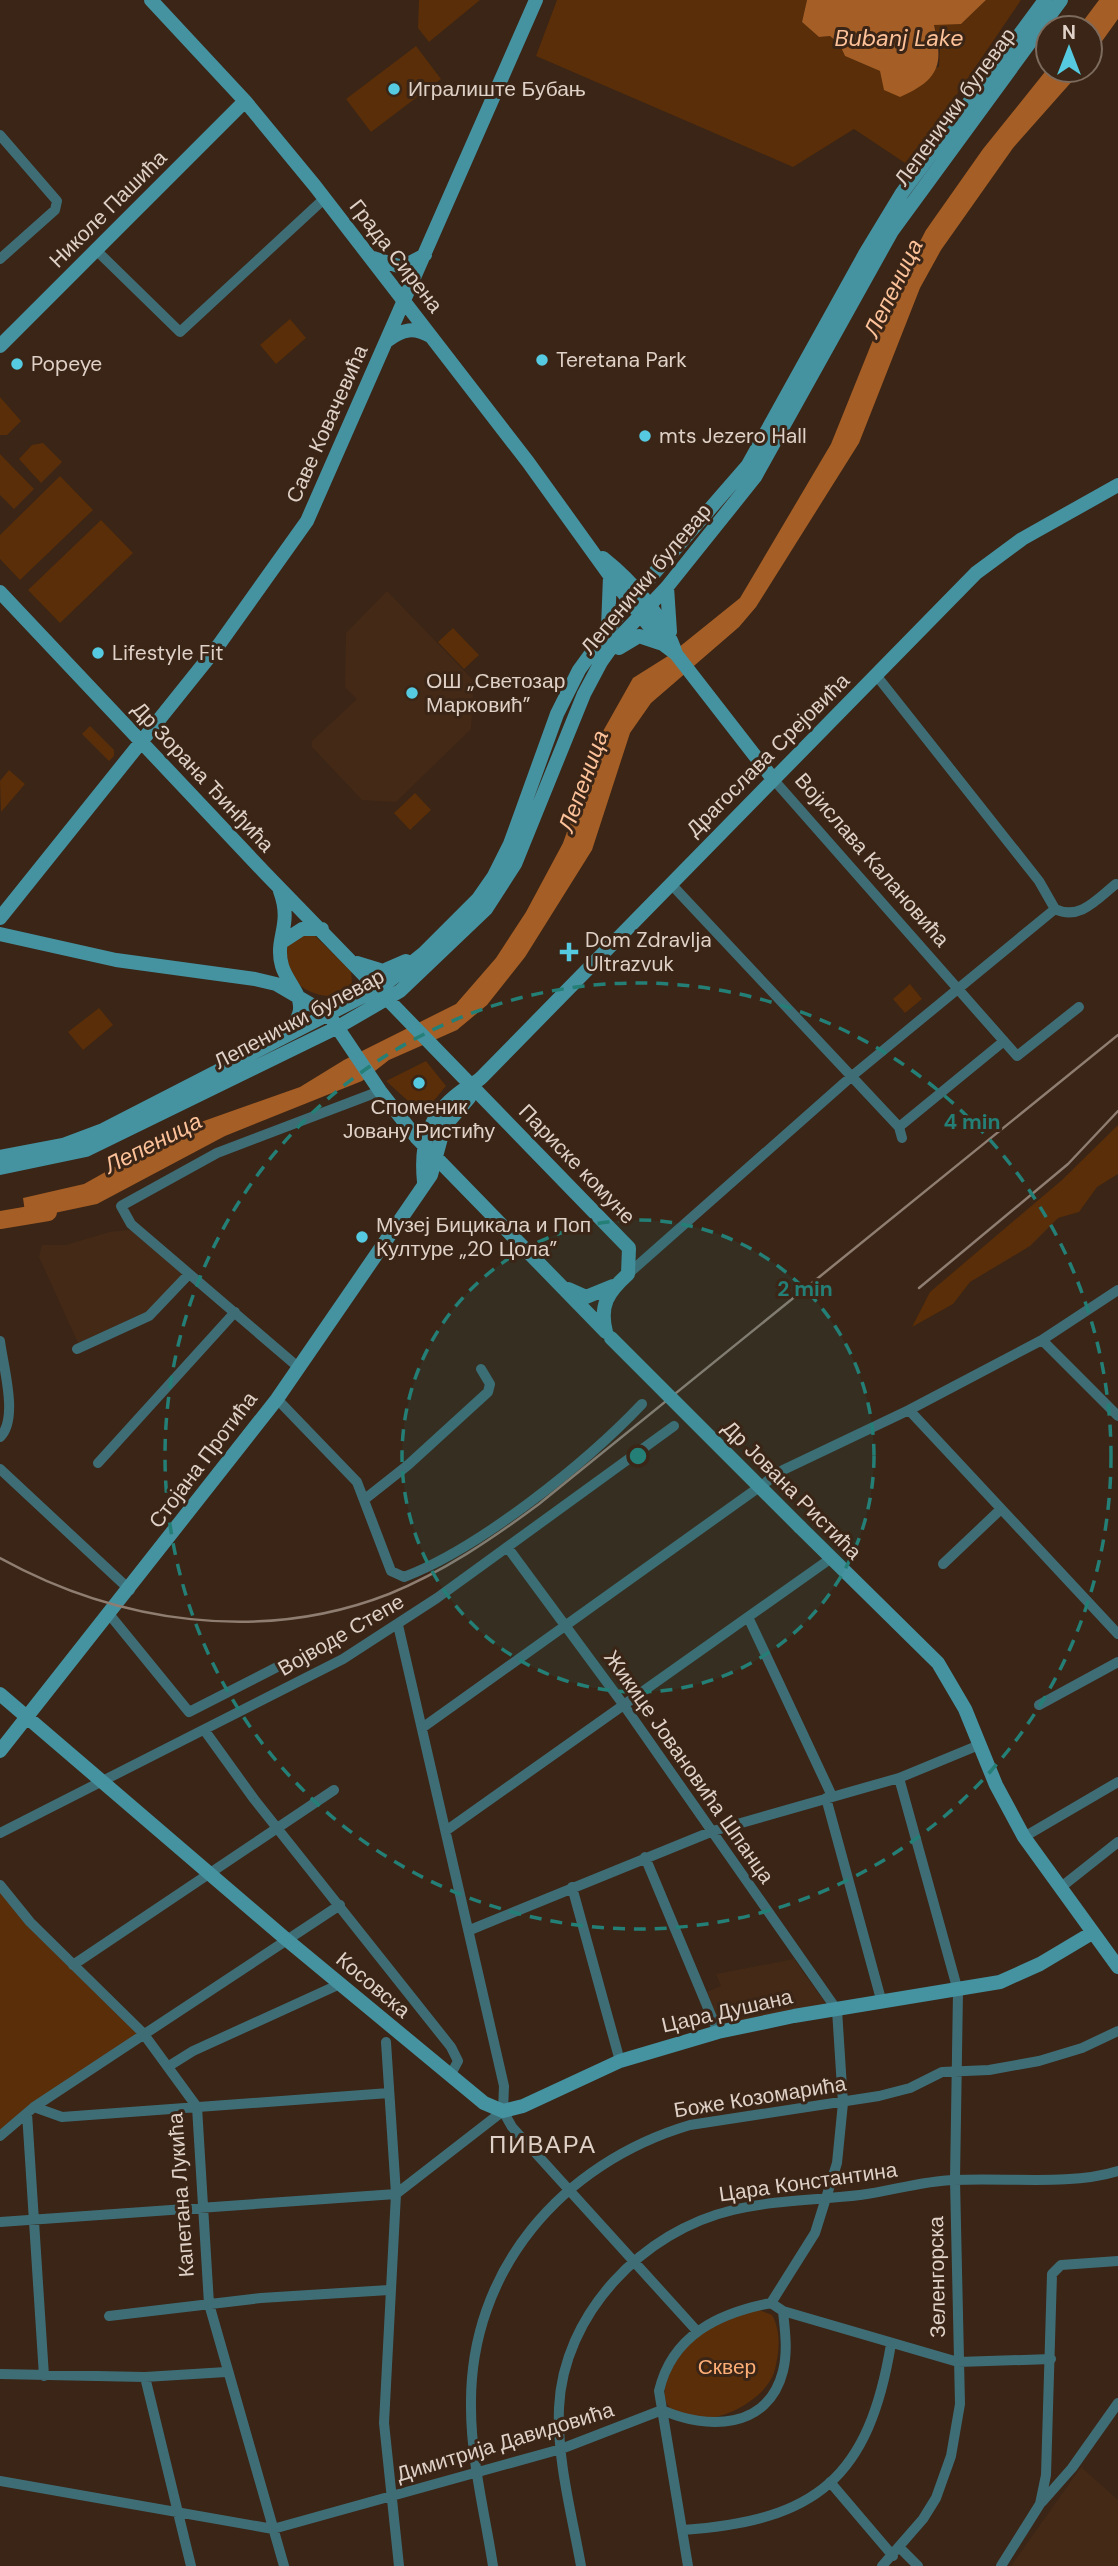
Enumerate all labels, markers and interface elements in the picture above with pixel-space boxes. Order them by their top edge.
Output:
north arrow [1034,14,1104,84]
text: N [1062,20,1076,45]
street label: Лепенички булевар [888,22,1022,192]
water label: Bubanj Lake [835,23,963,53]
place label: Игралиште Бубањ [408,75,586,103]
marker: Игралиште Бубањ [386,81,402,97]
street label: Николе Пашића [43,144,173,274]
street label: Града Сирена [343,194,449,319]
water label: Лепеница [855,234,930,344]
street label: Саве Ковачевића [280,340,375,507]
place label: Teretana Park [556,346,687,374]
place label: Popeye [31,350,102,378]
marker: Teretana Park [534,352,550,368]
marker: Popeye [9,356,25,372]
place label: mts Jezero Hall [659,422,807,450]
marker: mts Jezero Hall [637,428,653,444]
street label: Лепенички булевар [574,498,718,660]
place label: Lifestyle Fit [112,639,223,667]
marker: Lifestyle Fit [90,645,106,661]
place label: ОШ „Светозар Марковић” [426,667,565,719]
street label: Драгослава Срејовића [680,667,856,843]
marker: ОШ „Светозар Марковић” [404,685,420,701]
street label: Др Зорана Ђинђића [126,696,280,859]
water label: Лепеница [550,726,615,838]
street label: Војислава Калановића [789,767,956,953]
place label: Dom Zdravlja Ultrazvuk [585,926,712,978]
marker: Dom Zdravlja Ultrazvuk [559,942,579,962]
street label: Лепенички булевар [209,962,389,1076]
marker: Споменик Јовану Ристићу [411,1075,427,1091]
place label: Споменик Јовану Ристићу [343,1093,496,1145]
street label: Париске комуне [512,1098,642,1230]
water label: Лепеница [97,1106,207,1181]
text: 4 min [943,1108,1001,1136]
place label: Музеј Бицикала и Поп Културе „20 Цола” [376,1211,591,1263]
marker: Музеј Бицикала и Поп Културе „20 Цола” [354,1229,370,1245]
text: 2 min [777,1275,833,1303]
street label: Стојана Протића [142,1386,264,1534]
street label: Др Јована Ристића [716,1414,868,1566]
centre of rings [626,1444,650,1468]
street label: Војводе Степе [273,1588,409,1682]
street label: Жикице Јовановића Шпанца [598,1645,781,1889]
street label: Косовска [330,1946,416,2025]
street label: Цара Душана [659,1982,796,2040]
street label: Боже Козомарића [672,2069,849,2124]
street label: Капетана Лукића [161,2111,201,2278]
district label: ПИВАРА [489,2129,597,2160]
street label: Цара Константина [717,2156,899,2208]
street label: Зеленгорска [922,2216,952,2338]
park label: Сквер [698,2353,756,2381]
street label: Димитрија Давидовића [393,2395,617,2488]

